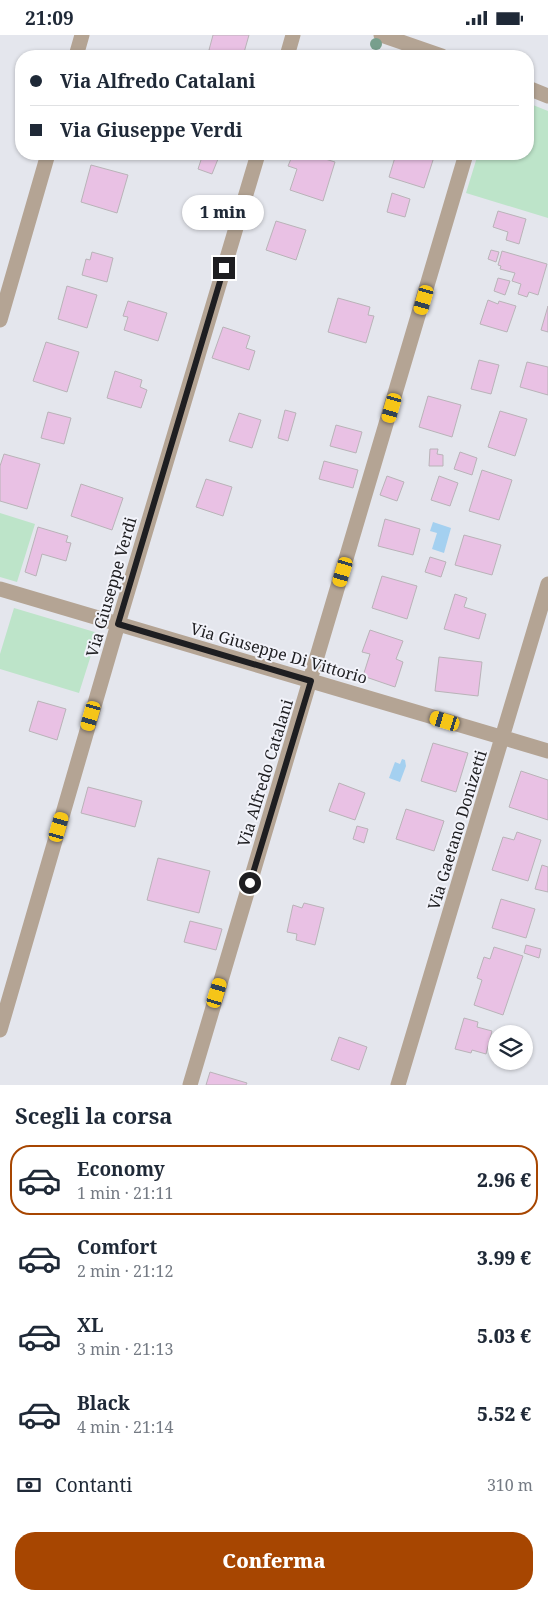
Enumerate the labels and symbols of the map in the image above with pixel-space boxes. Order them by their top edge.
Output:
callout: 1 min [183,195,265,231]
route end [213,257,235,279]
car [412,284,435,316]
car [380,392,403,424]
street label: Via Giuseppe Verdi [80,514,142,660]
car [331,555,354,589]
street label: Via Giuseppe Di Vittorio [188,617,370,689]
street label: Via Alfredo Catalani [232,696,298,850]
car [79,700,102,732]
car [428,709,461,733]
street label: Via Gaetano Donizetti [422,747,492,913]
car [47,811,70,843]
route start [239,872,261,894]
car [205,976,228,1010]

